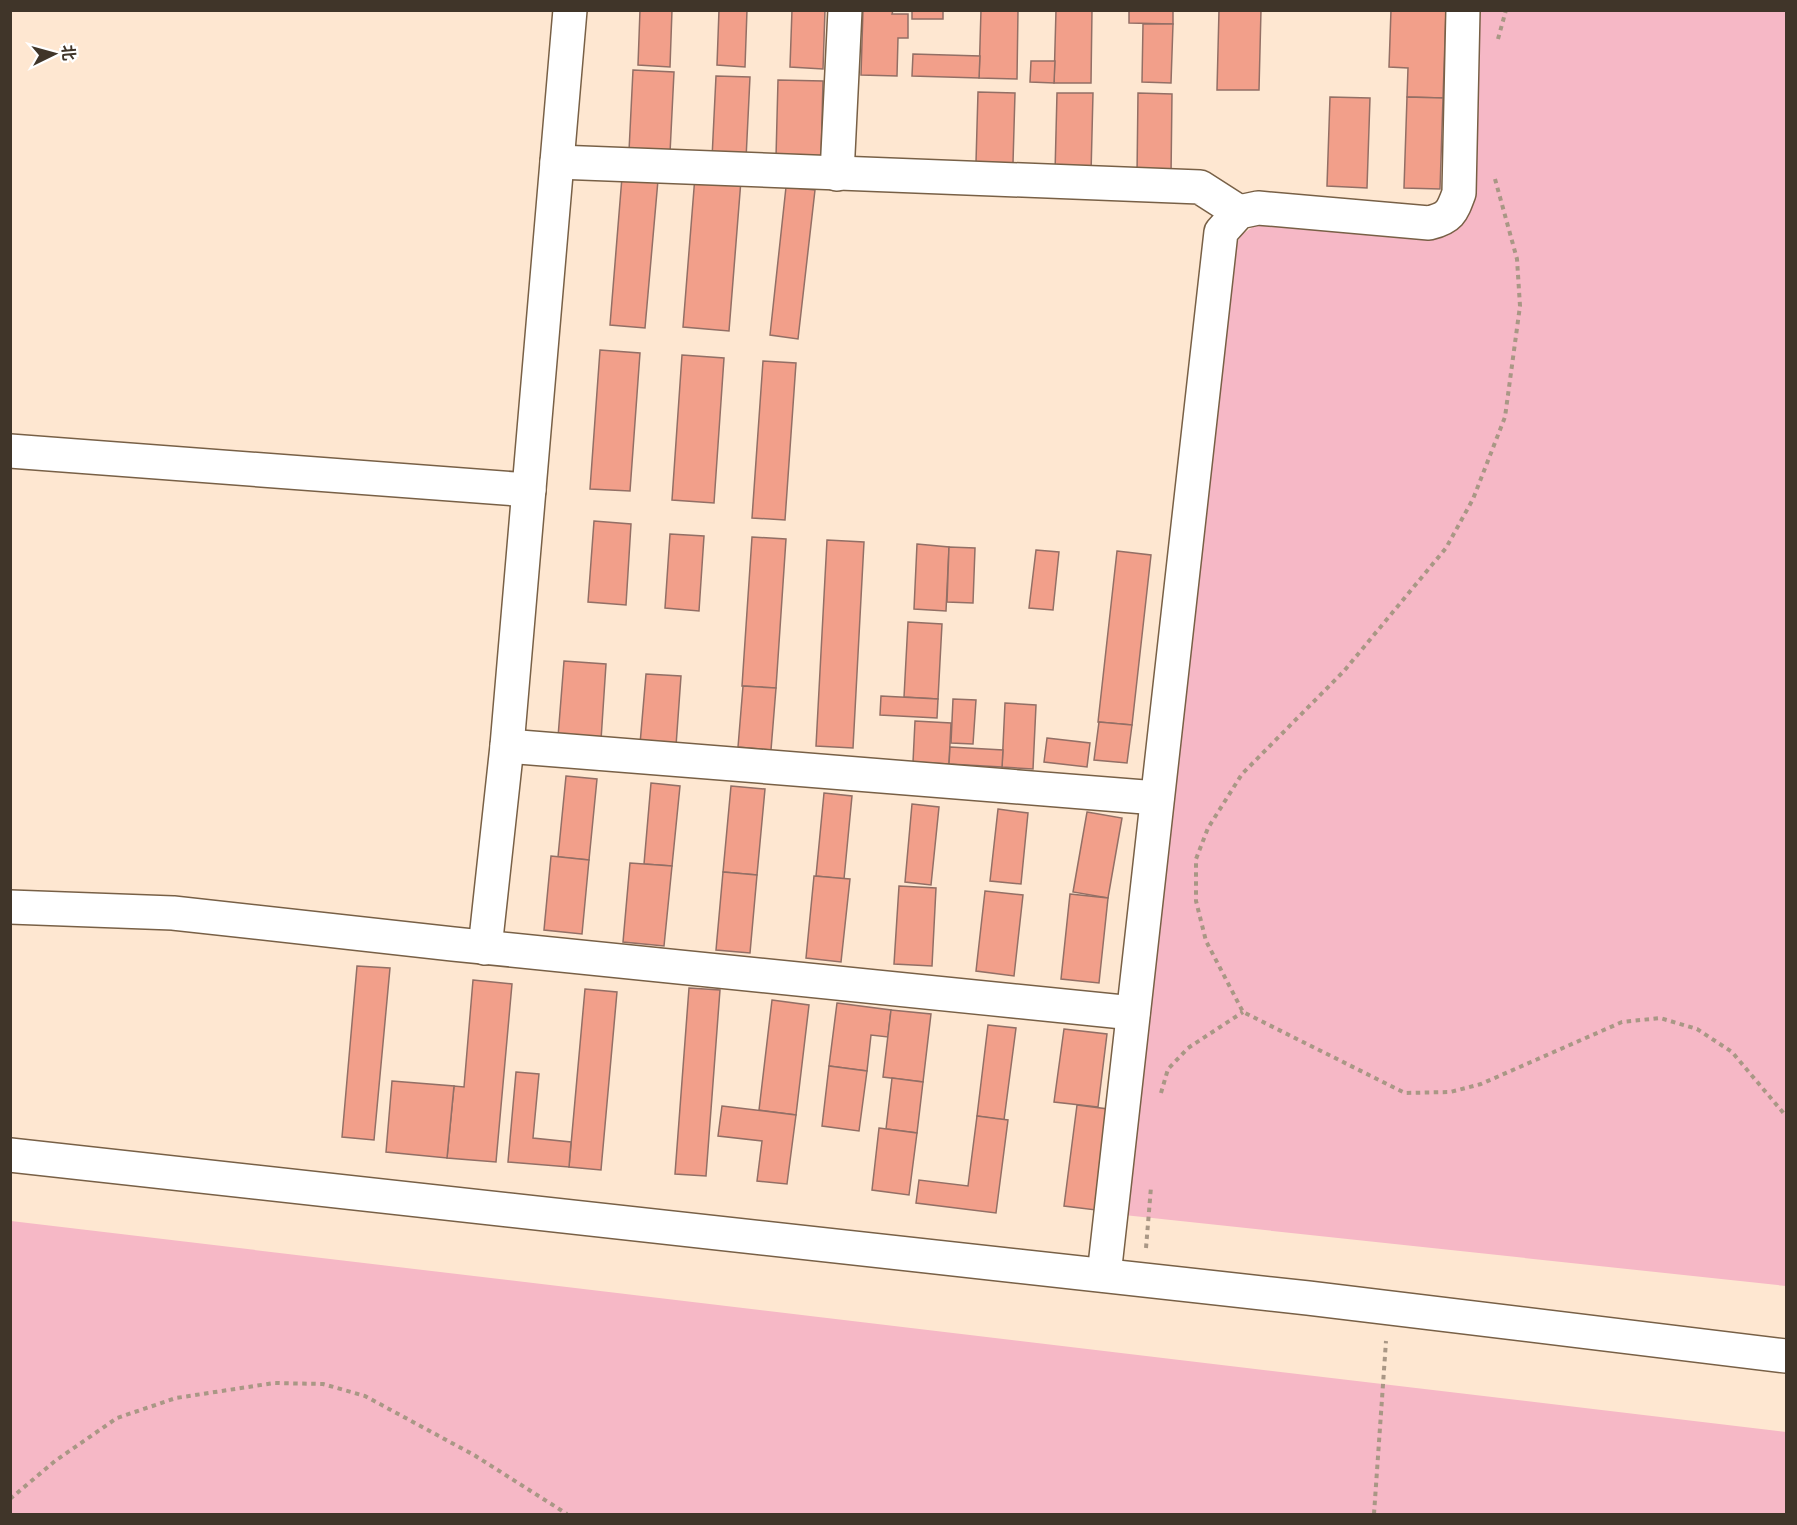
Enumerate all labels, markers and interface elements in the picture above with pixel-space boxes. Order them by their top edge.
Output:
north arrow [24,24,84,84]
text: 北 [58,44,79,62]

